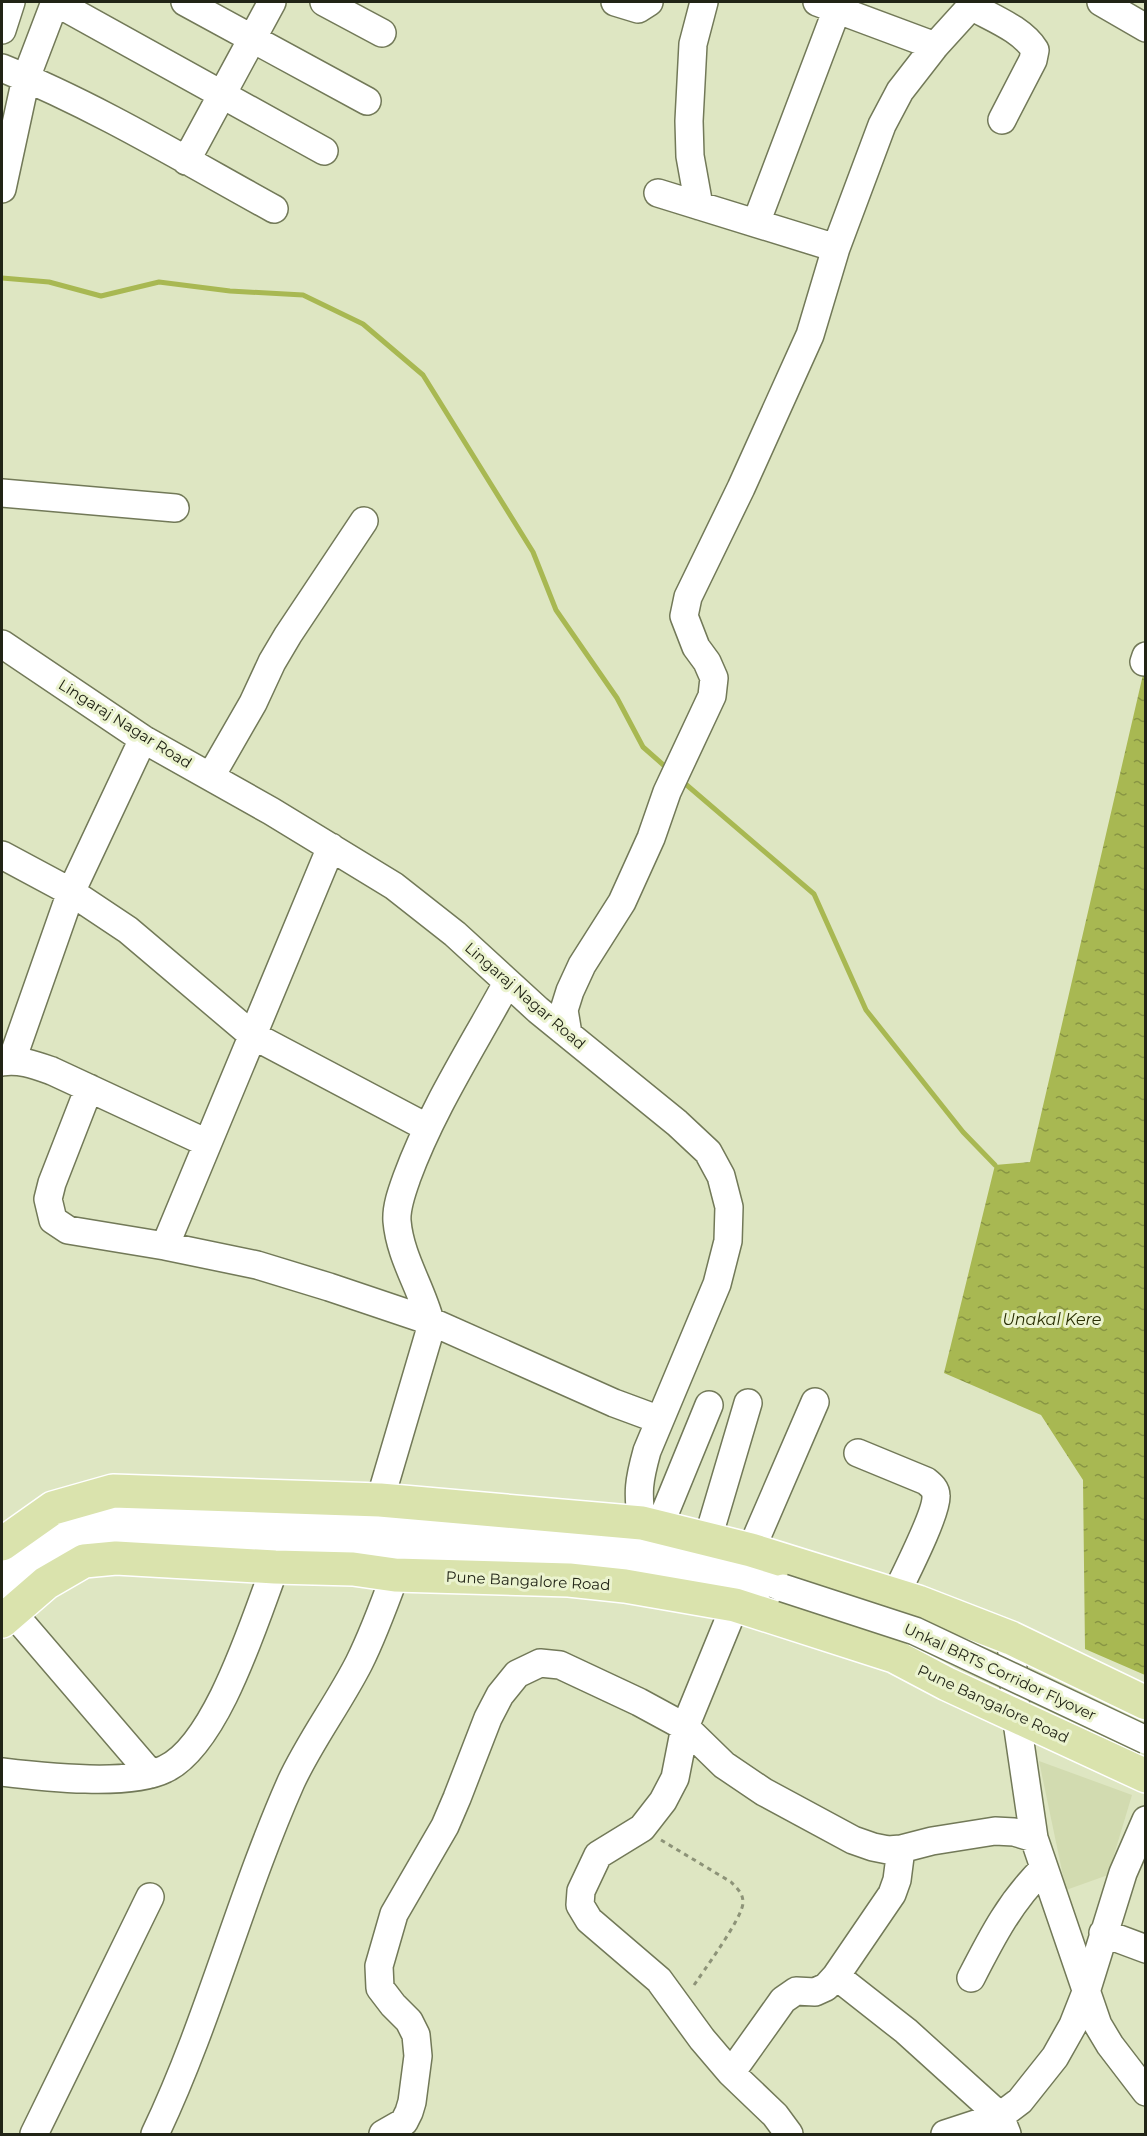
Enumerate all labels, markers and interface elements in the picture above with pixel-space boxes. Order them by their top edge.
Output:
street label: Lingaraj Nagar Road [55,675,195,772]
street label: Lingaraj Nagar Road [461,938,590,1053]
water label: Unakal Kere [1003,1310,1102,1329]
street label: Pune Bangalore Road [445,1567,611,1594]
street label: Unkal BRTS Corridor Flyover [901,1619,1099,1724]
street label: Pune Bangalore Road [914,1660,1072,1747]

